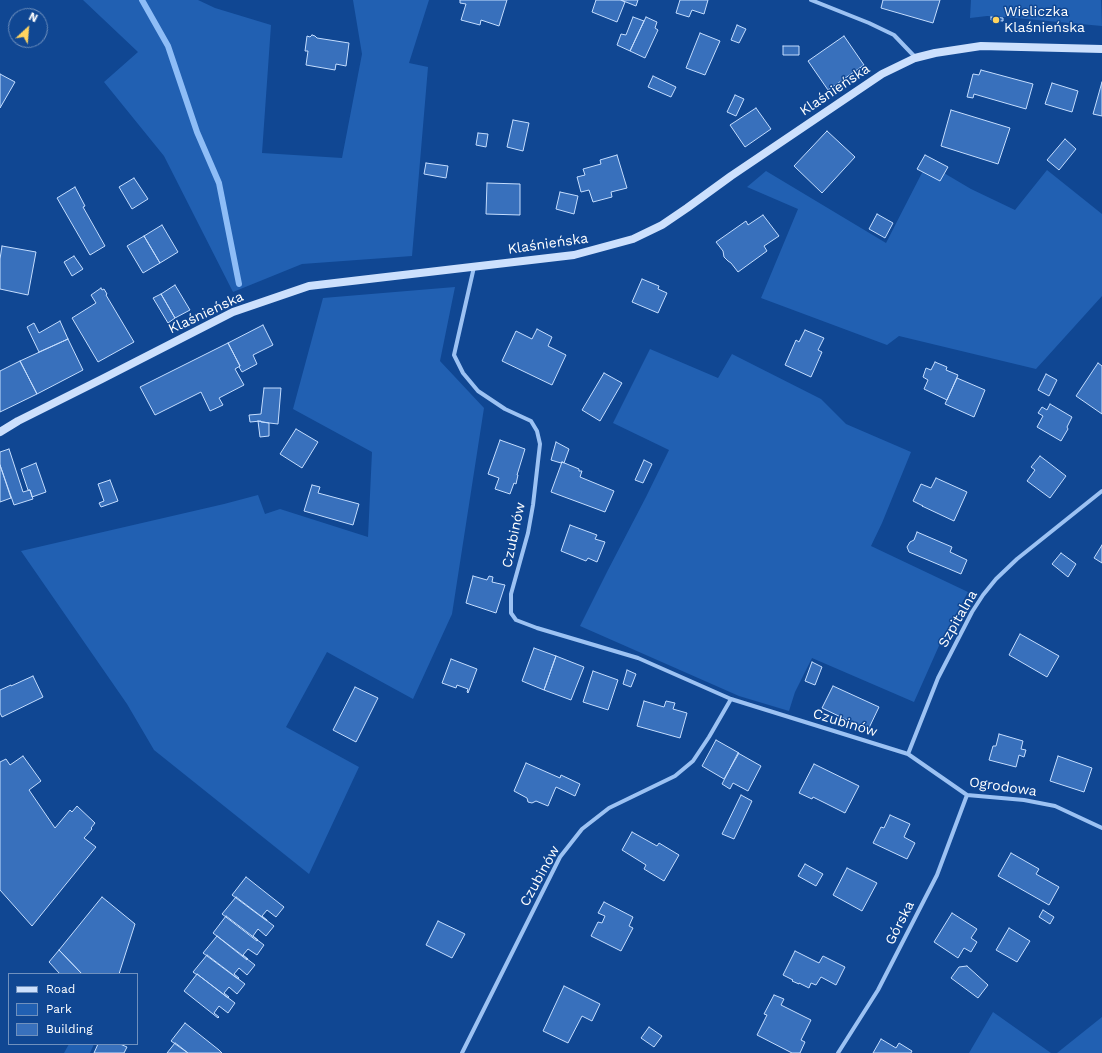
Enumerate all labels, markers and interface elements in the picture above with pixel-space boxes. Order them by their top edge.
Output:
place label: Wieliczka Klaśnieńska [1004,4,1085,36]
north arrow [8,8,48,48]
text: N [27,10,40,25]
marker: Wieliczka Klaśnieńska [991,15,1001,25]
street label: Klaśnieńska [797,60,873,120]
street label: Klaśnieńska [507,230,589,258]
street label: Klaśnieńska [166,288,246,338]
street label: Czubinów [499,501,529,569]
street label: Szpitalna [935,587,981,651]
street label: Czubinów [811,705,879,741]
street label: Ogrodowa [968,774,1038,800]
street label: Czubinów [516,843,564,909]
street label: Górska [882,898,918,948]
legend [8,973,138,1045]
text: Road [46,982,75,996]
text: Park [46,1002,72,1016]
text: Building [46,1022,93,1036]

